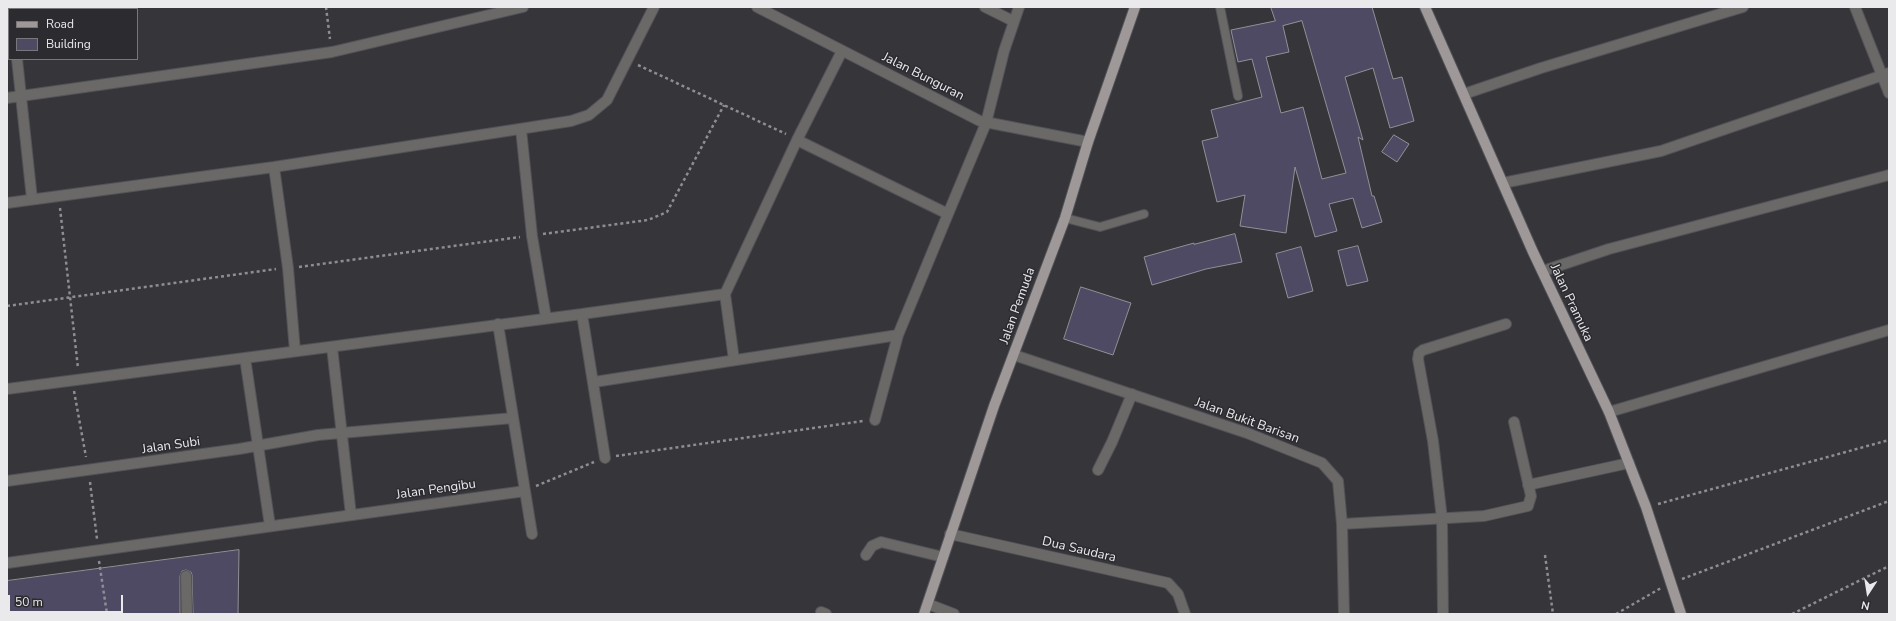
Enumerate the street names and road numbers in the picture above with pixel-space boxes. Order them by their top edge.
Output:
street label: Jalan Bunguran [879,50,967,104]
street label: Jalan Pramuka [1546,262,1596,344]
street label: Jalan Pemuda [997,266,1039,346]
street label: Jalan Bukit Barisan [1193,395,1301,447]
street label: Jalan Subi [141,434,201,458]
street label: Jalan Pengibu [395,477,477,503]
street label: Dua Saudara [1041,534,1117,566]

